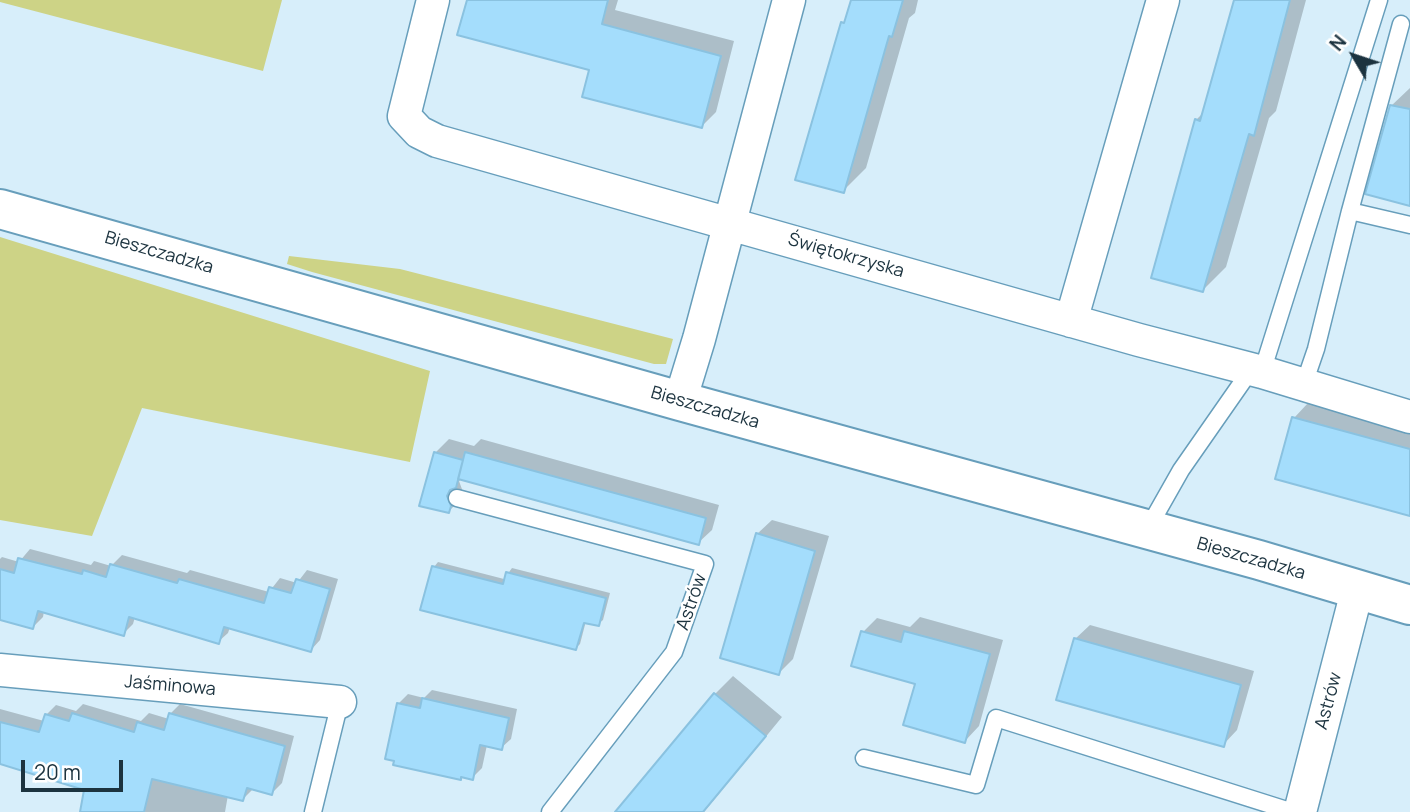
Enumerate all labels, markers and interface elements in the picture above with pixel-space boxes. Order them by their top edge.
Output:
north arrow [1319,21,1389,91]
text: N [1323,29,1352,56]
street label: Bieszczadzka [102,227,216,279]
street label: Świętokrzyska [786,229,906,283]
street label: Bieszczadzka [648,382,762,434]
street label: Bieszczadzka [1194,533,1308,585]
street label: Astrów [672,571,712,633]
street label: Astrów [1311,670,1347,732]
street label: Jaśminowa [124,671,216,701]
scale bar [24,746,126,790]
text: 20 m [34,758,81,786]

